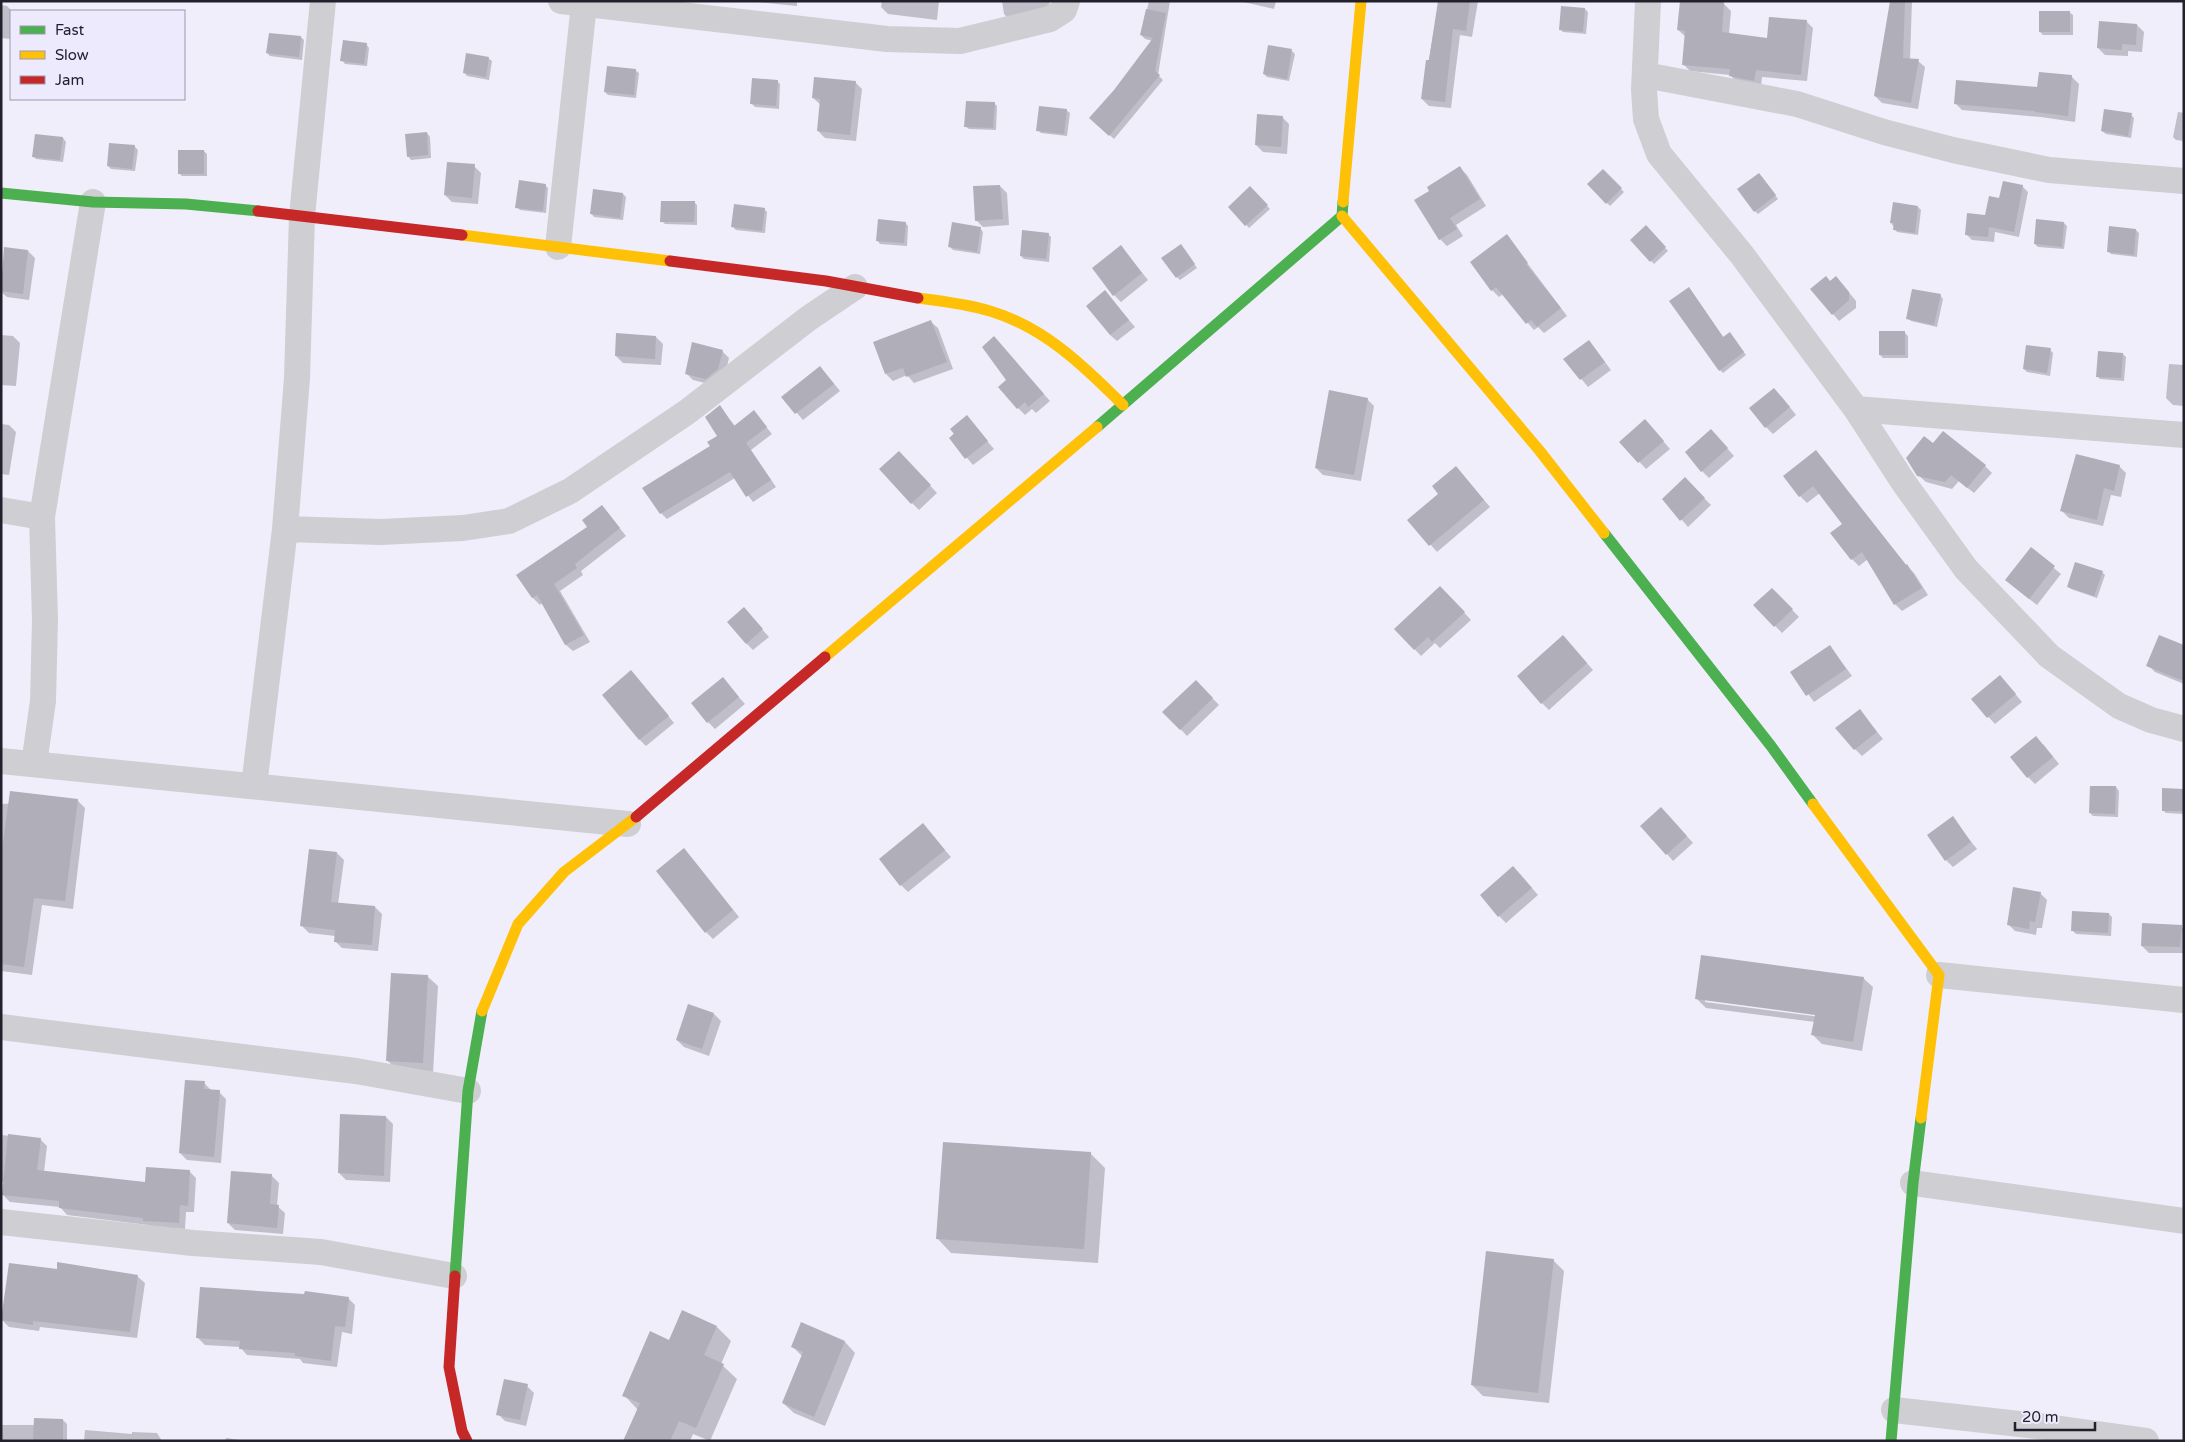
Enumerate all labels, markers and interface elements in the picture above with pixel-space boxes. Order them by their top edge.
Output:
legend [10,10,185,100]
text: Fast [55,21,85,39]
text: Slow [55,46,89,64]
text: Jam [55,71,84,89]
scale bar [2015,1400,2095,1432]
text: 20 m [2022,1408,2059,1426]

